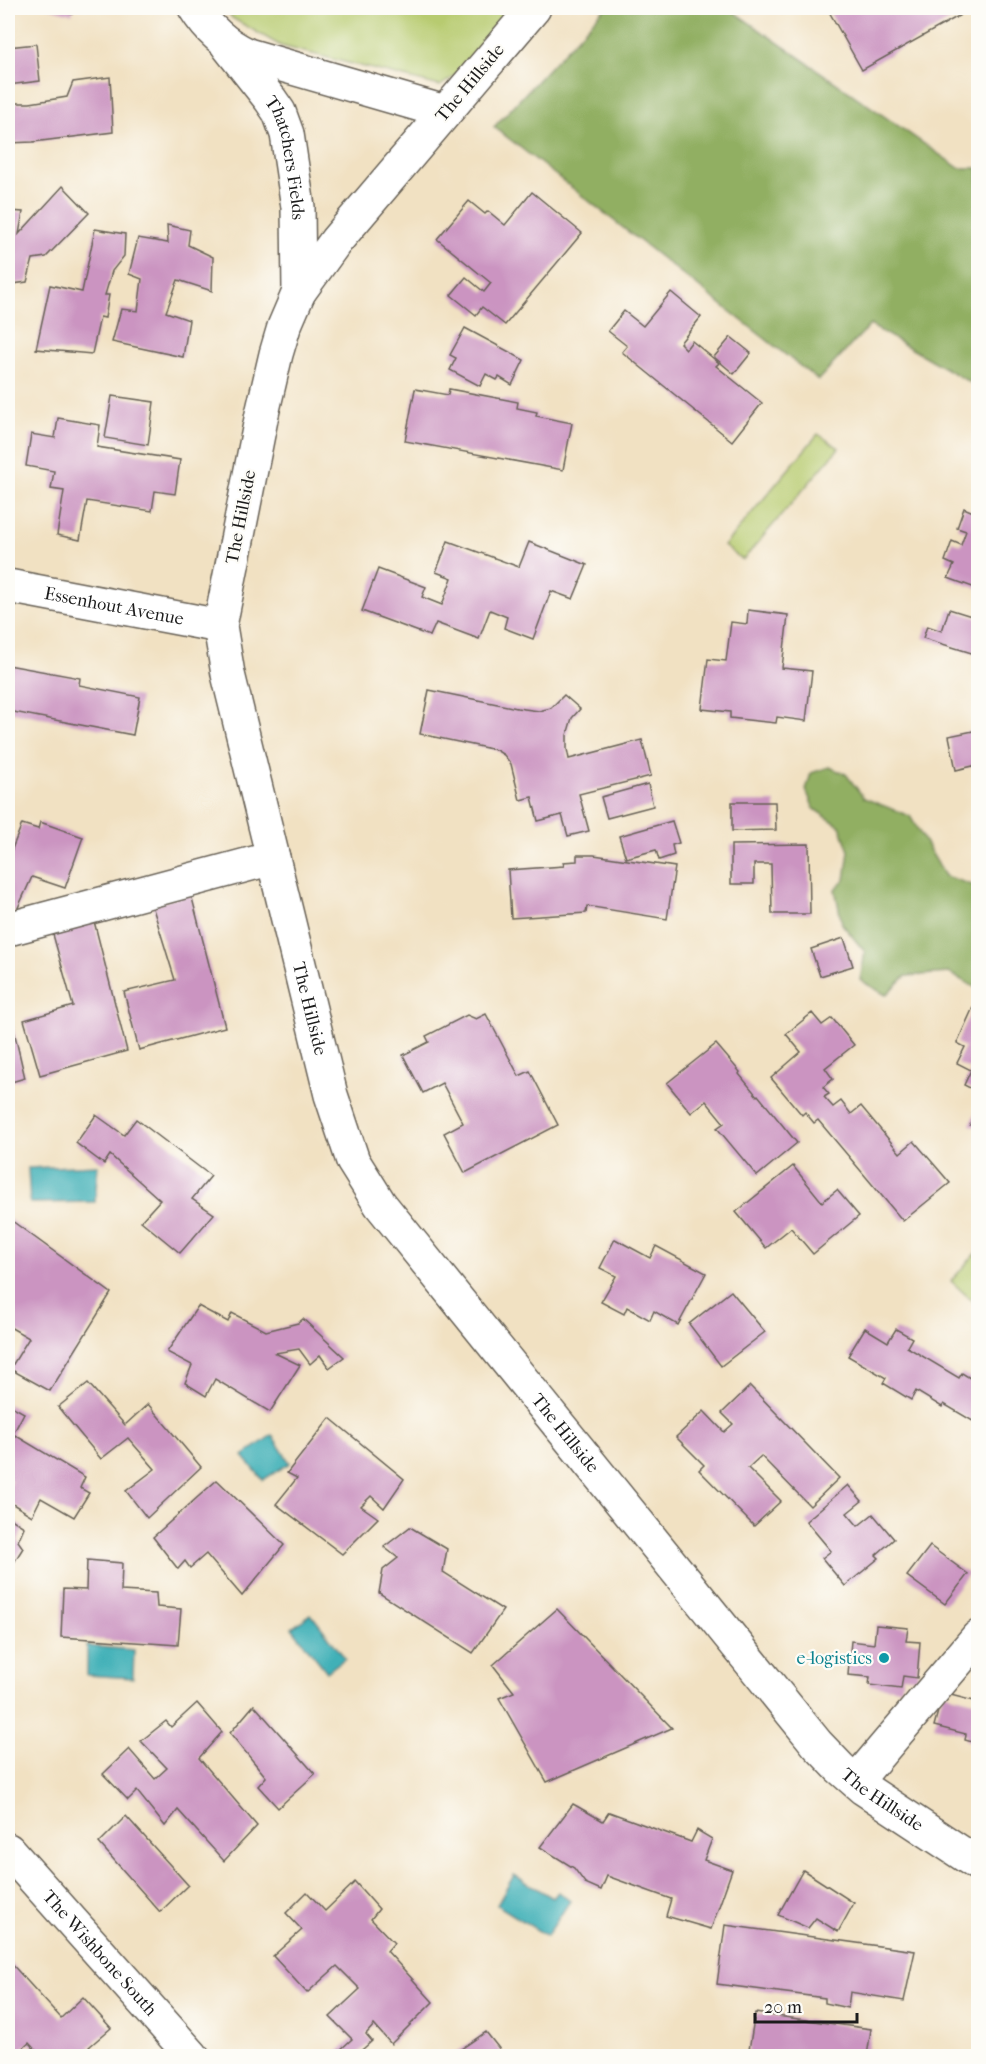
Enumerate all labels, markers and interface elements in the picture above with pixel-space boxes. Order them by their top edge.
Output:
street label: The Hillside [431,40,509,126]
street label: Thatchers Fields [261,92,309,220]
street label: The Hillside [222,468,260,566]
street label: Essenhout Avenue [43,583,186,629]
street label: The Hillside [288,960,331,1058]
street label: The Hillside [527,1389,604,1477]
place label: e-logistics [797,1648,872,1669]
marker: e-logistics [877,1651,891,1665]
street label: The Hillside [837,1763,927,1835]
street label: The Wishbone South [38,1886,162,2020]
scale bar [755,1986,857,2024]
text: 20 m [764,1997,802,2018]

